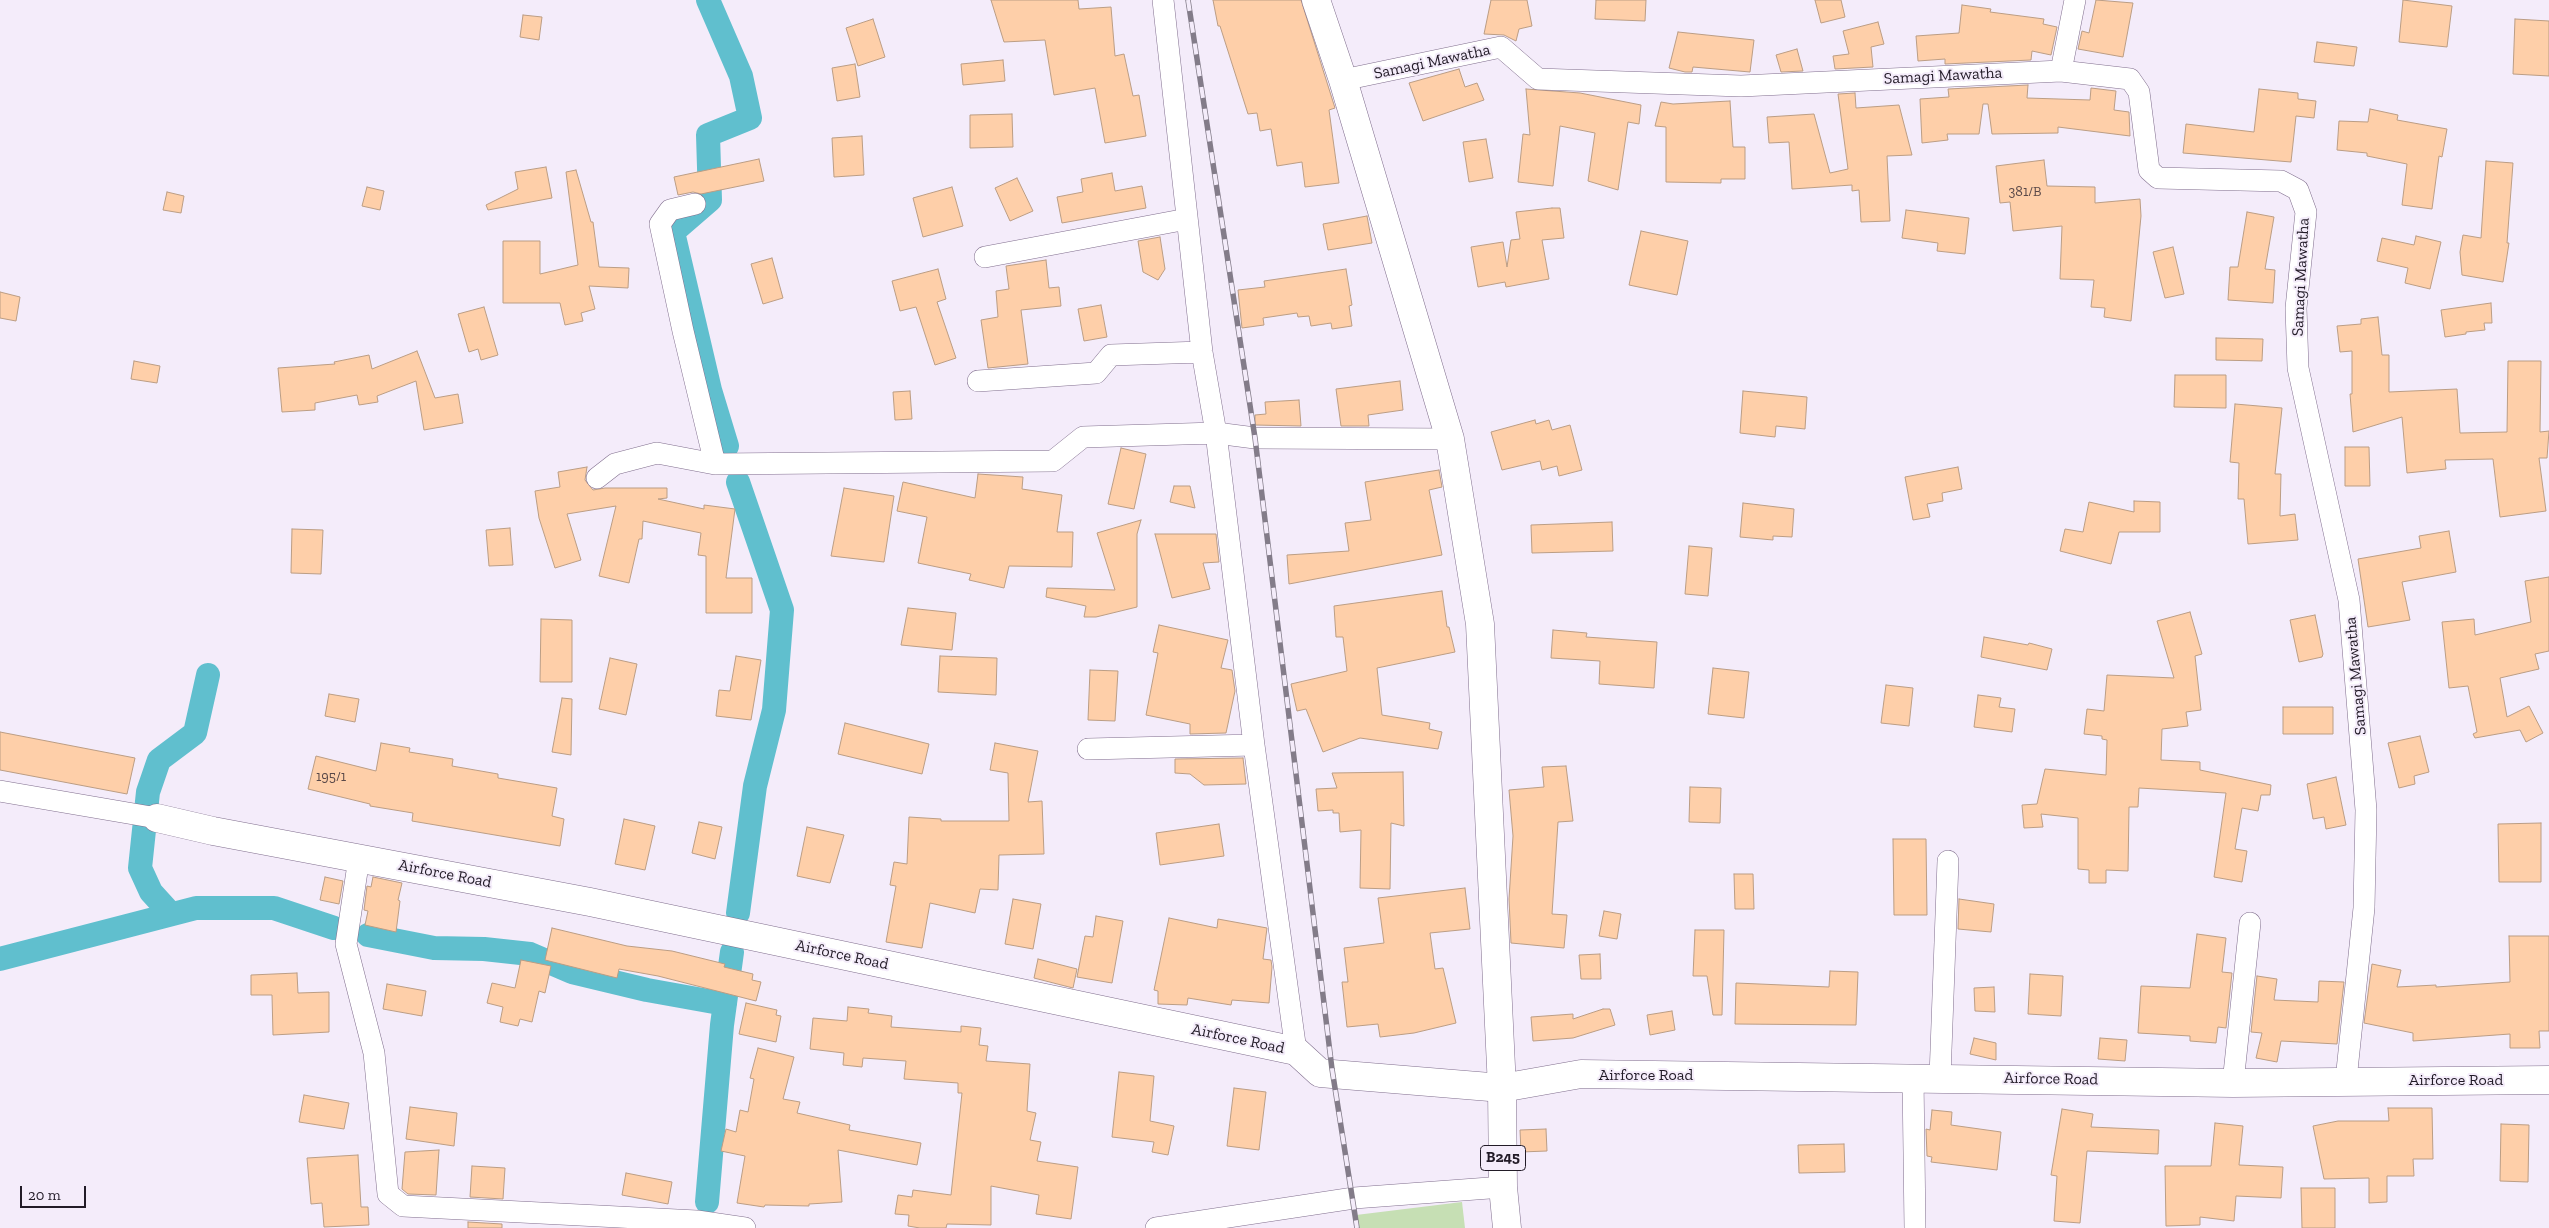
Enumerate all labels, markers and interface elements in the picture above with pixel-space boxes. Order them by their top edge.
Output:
street label: Samagi Mawatha [1372,40,1492,84]
street label: Samagi Mawatha [1883,63,2003,89]
house number: 381/B [2009,184,2041,200]
street label: Samagi Mawatha [2288,217,2314,337]
street label: Samagi Mawatha [2341,616,2371,736]
house number: 195/1 [316,769,346,785]
street label: Airforce Road [397,856,493,892]
street label: Airforce Road [794,936,890,974]
street label: Airforce Road [1190,1020,1286,1058]
street label: Airforce Road [1599,1065,1693,1085]
street label: Airforce Road [2004,1069,2098,1089]
street label: Airforce Road [2409,1070,2503,1090]
road number: B245 [1480,1146,1526,1170]
scale bar [22,1176,89,1208]
text: 20 m [28,1186,61,1204]

